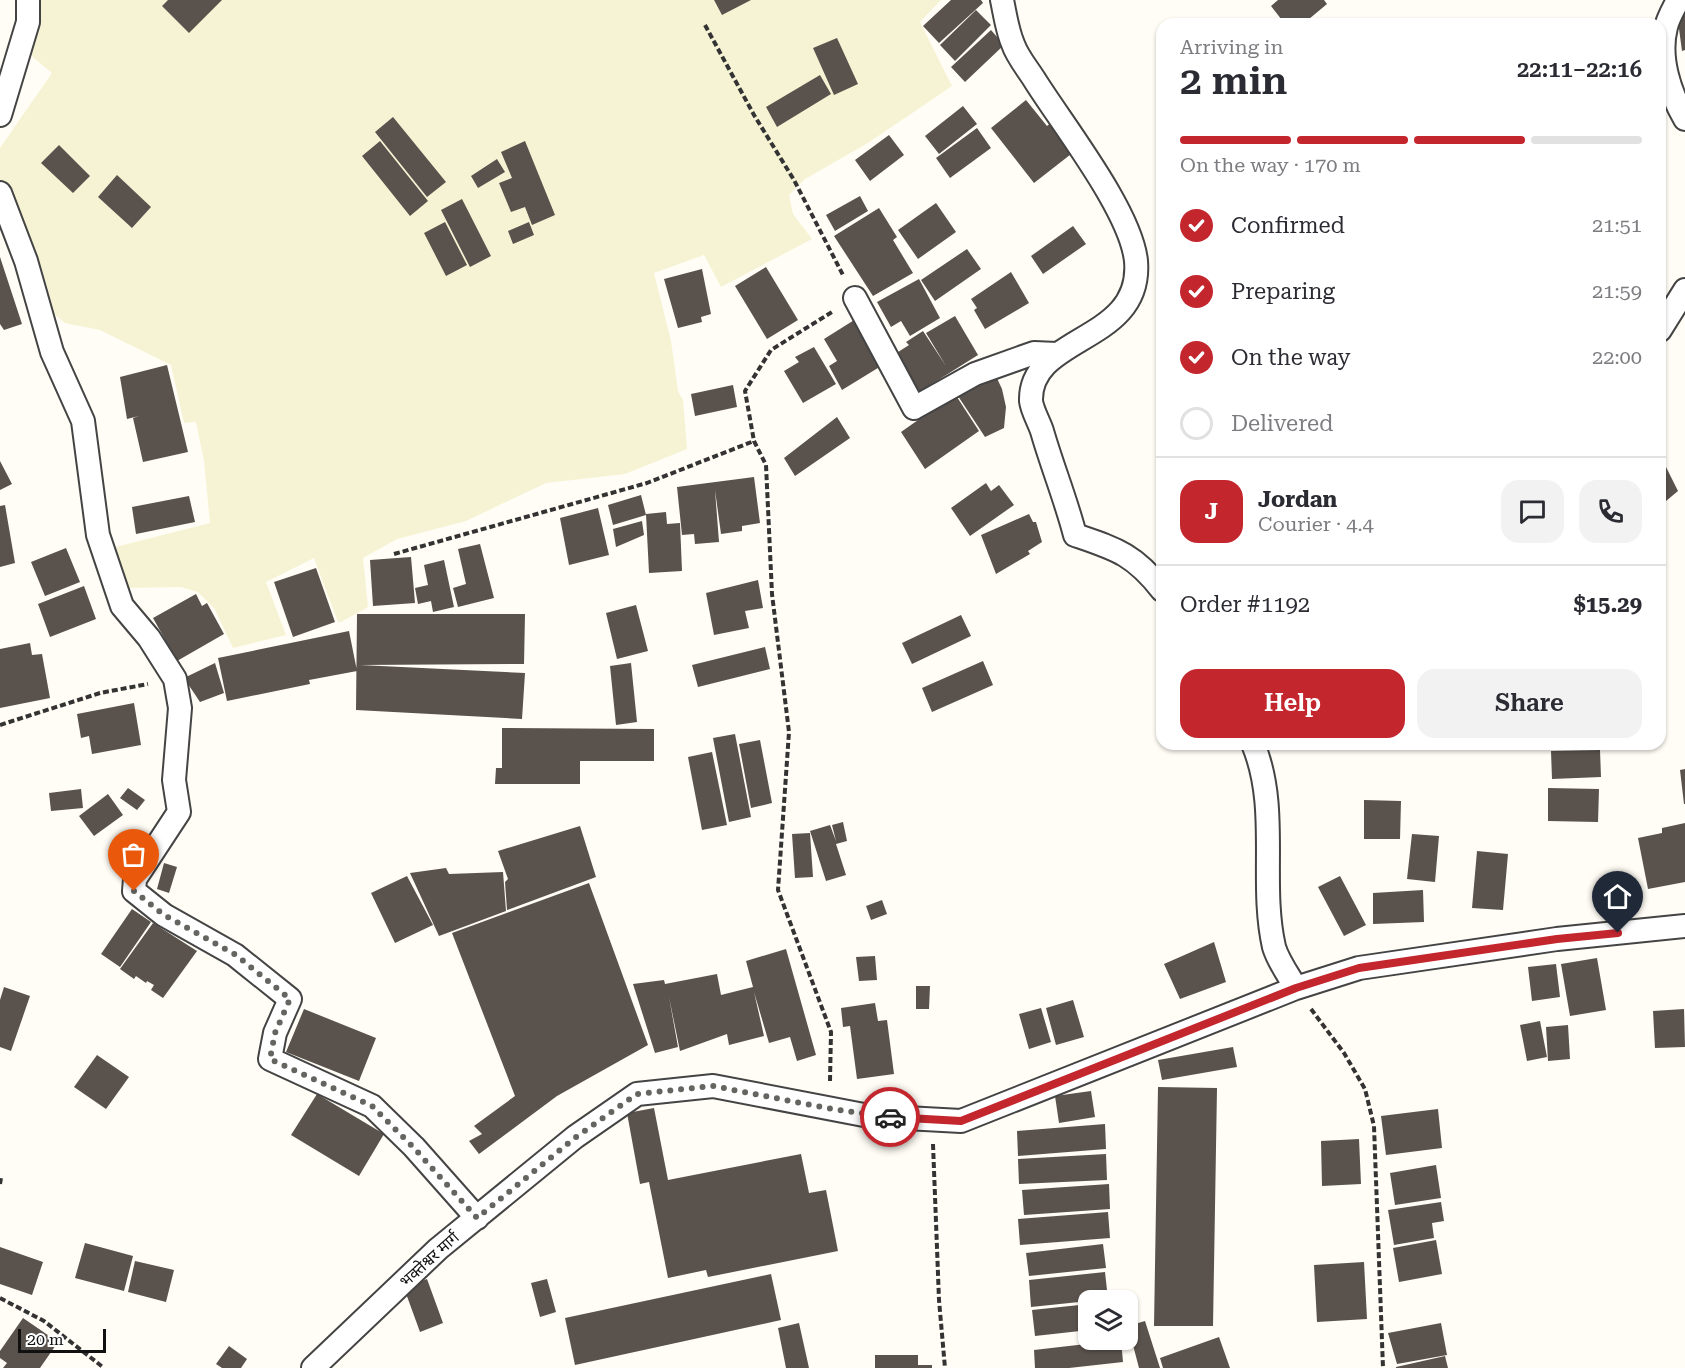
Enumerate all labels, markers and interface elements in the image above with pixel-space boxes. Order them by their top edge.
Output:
text: Arriving in [1180,35,1283,59]
text: 22:11–22:16 [1517,57,1642,82]
text: 2 min [1180,58,1287,104]
text: On the way · 170 m [1180,153,1361,177]
icon: check [1180,209,1213,242]
text: Confirmed [1231,213,1345,238]
text: 21:51 [1592,213,1642,237]
icon: check [1180,275,1213,308]
text: Preparing [1231,279,1335,304]
text: 21:59 [1592,279,1642,303]
icon: check [1180,341,1213,374]
text: On the way [1231,345,1351,370]
text: 22:00 [1592,345,1642,369]
text: Delivered [1231,411,1333,436]
button: chat [1501,480,1564,543]
button: phone [1579,480,1642,543]
text: Jordan [1258,487,1337,512]
text: J [1205,499,1218,524]
text: Courier · 4.4 [1258,512,1374,536]
text: Order #1192 [1180,592,1310,617]
text: $15.29 [1573,592,1642,617]
button: Help [1180,669,1405,738]
button: Share [1417,669,1642,738]
pin [108,829,159,891]
icon: bag [117,838,150,871]
pin [1592,871,1643,933]
icon: home [1601,880,1634,913]
courier [860,1087,920,1147]
icon: car [874,1101,907,1134]
street label: भक्तेश्वर मार्ग [396,1227,464,1291]
map controls [1078,1290,1138,1350]
button: layers [1078,1290,1138,1350]
scale bar [18,1326,106,1354]
text: 20 m [27,1330,64,1349]

